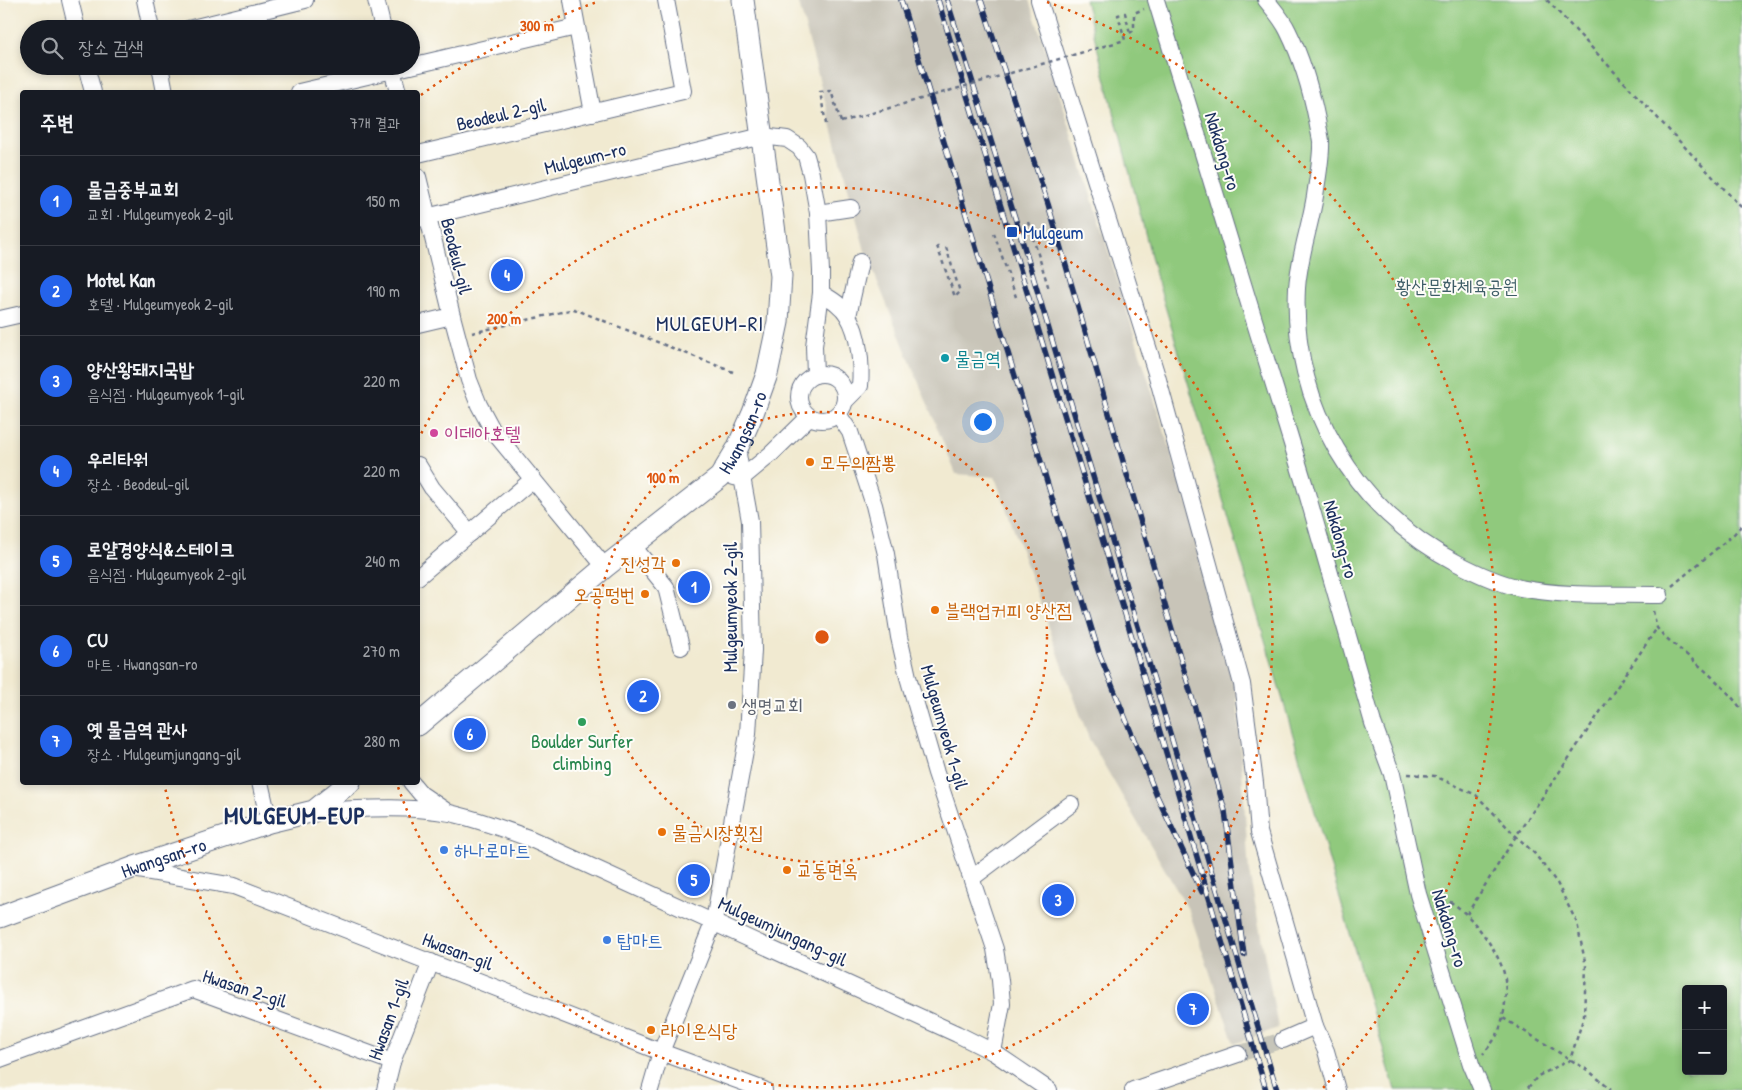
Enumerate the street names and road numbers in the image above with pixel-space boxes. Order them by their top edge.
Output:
street label: Beodeul 2-gil [454,91,549,137]
street label: Nakdong-ro [1199,109,1247,193]
street label: Mulgeum-ro [542,135,629,181]
street label: Beodeul-gil [435,215,479,298]
street label: Hwangsan-ro [712,387,773,479]
street label: Nakdong-ro [1317,497,1365,581]
street label: Mulgeumyeok 2-gil [717,541,743,672]
street label: Mulgeumyeok 1-gil [915,662,975,793]
street label: Hwangsan-ro [117,831,210,884]
street label: Nakdong-ro [1426,886,1474,970]
street label: Mulgeumjungang-gil [714,890,853,973]
street label: Hwasan-gil [419,926,498,977]
street label: Hwasan 2-gil [200,962,291,1014]
street label: Hwasan 1-gil [361,974,415,1063]

